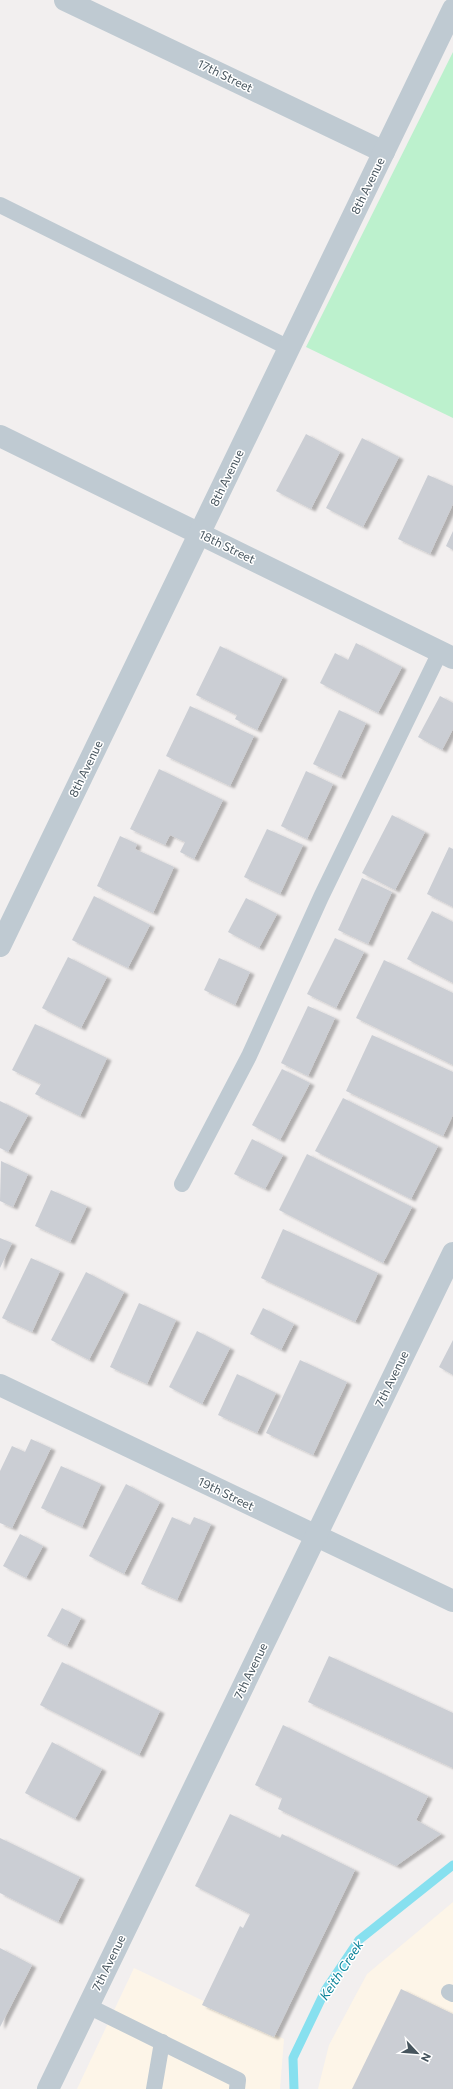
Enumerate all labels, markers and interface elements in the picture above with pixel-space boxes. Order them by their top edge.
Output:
street label: 17th Street [196,56,255,94]
street label: 8th Avenue [347,155,387,216]
street label: 8th Avenue [206,447,246,508]
street label: 18th Street [197,527,258,566]
street label: 8th Avenue [65,738,105,799]
street label: 7th Avenue [372,1348,411,1409]
street label: 19th Street [196,1474,257,1513]
street label: 7th Avenue [231,1640,270,1701]
street label: 7th Avenue [89,1932,128,1993]
water label: Keith Creek [316,1936,367,2003]
north arrow [397,2033,437,2073]
text: N [419,2051,434,2064]

